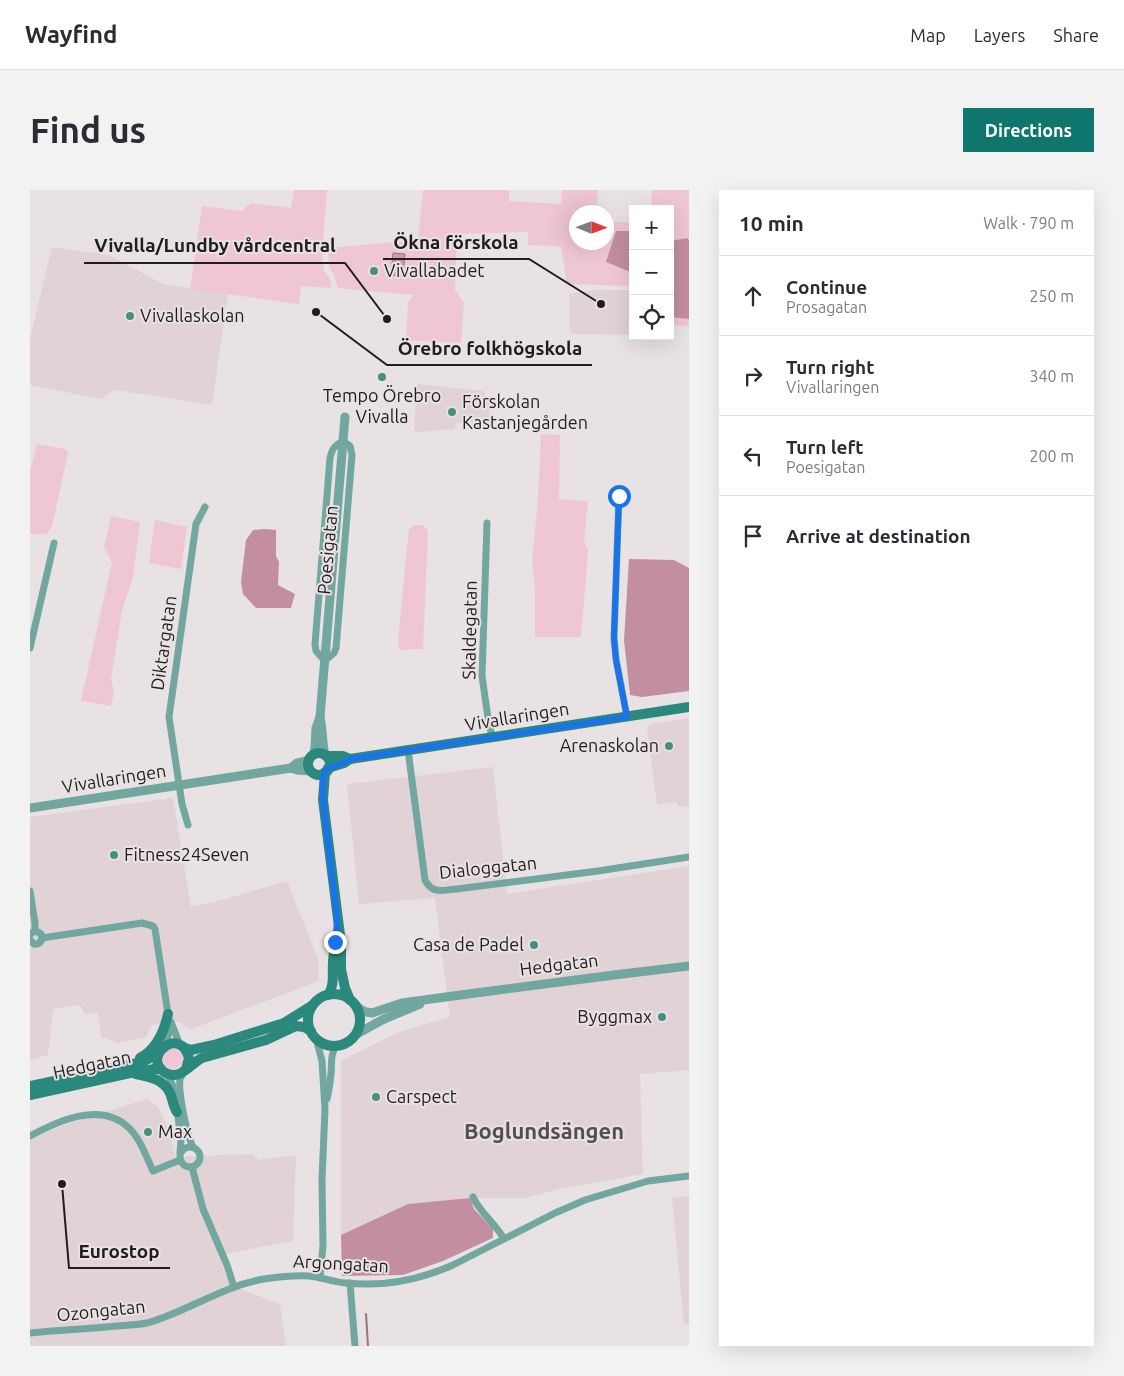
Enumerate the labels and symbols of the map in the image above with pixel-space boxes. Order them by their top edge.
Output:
north arrow [569,205,614,250]
callout: Ökna förskola [383,225,529,259]
callout: Vivalla/Lundby vårdcentral [84,229,345,263]
text: Ökna förskola [393,231,519,253]
text: Vivalla/Lundby vårdcentral [94,234,336,256]
place label: Vivallabadet [384,260,484,280]
marker: Vivallabadet [368,265,380,277]
place label: Vivallaskolan [140,305,244,325]
marker: Vivallaskolan [124,310,136,322]
callout: Örebro folkhögskola [387,331,592,365]
text: Örebro folkhögskola [398,337,582,359]
marker: Tempo Örebro Vivalla [376,371,388,383]
place label: Tempo Örebro Vivalla [323,385,441,426]
place label: Förskolan Kastanjegården [462,391,588,432]
marker: Förskolan Kastanjegården [446,406,458,418]
route start [608,485,631,508]
street label: Poesigatan [313,505,341,595]
street label: Skaldegatan [458,580,480,680]
street label: Diktargatan [146,594,180,691]
street label: Vivallaringen [463,698,570,734]
place label: Arenaskolan [560,735,659,755]
marker: Arenaskolan [663,740,675,752]
street label: Vivallaringen [60,760,167,796]
place label: Fitness24Seven [124,844,249,864]
marker: Fitness24Seven [108,849,120,861]
street label: Dialoggatan [438,852,538,882]
route end [324,931,347,954]
place label: Casa de Padel [413,934,524,954]
marker: Casa de Padel [528,939,540,951]
street label: Hedgatan [518,949,599,979]
place label: Byggmax [577,1006,652,1026]
marker: Byggmax [656,1011,668,1023]
street label: Hedgatan [51,1046,133,1082]
place label: Carspect [386,1086,457,1106]
marker: Carspect [370,1091,382,1103]
district label: Boglundsängen [464,1118,624,1143]
place label: Max [158,1121,192,1141]
marker: Max [142,1126,154,1138]
callout: Eurostop [69,1234,170,1268]
text: Eurostop [78,1240,160,1262]
street label: Argongatan [293,1251,389,1275]
street label: Ozongatan [56,1295,146,1325]

